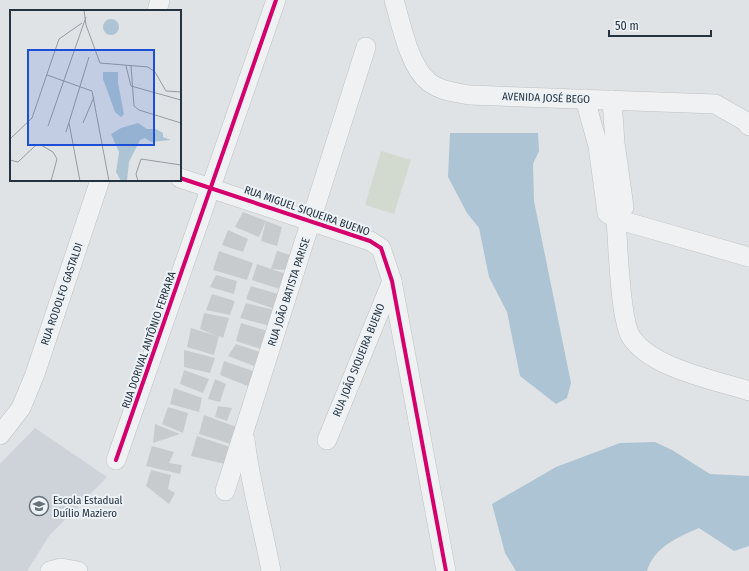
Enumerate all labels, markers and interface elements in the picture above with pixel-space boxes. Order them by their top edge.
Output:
inset map [10,10,181,181]
scale bar [609,12,711,38]
text: 50 m [615,19,639,33]
street label: AVENIDA JOSÉ BEGO [502,89,590,106]
street label: RUA MIGUEL SIQUEIRA BUENO [242,183,372,239]
street label: RUA JOÃO BATISTA PARISE [265,236,313,348]
street label: RUA RODOLFO GASTALDI [38,241,86,347]
street label: RUA DORIVAL ANTÔNIO FERRARA [118,269,179,410]
street label: RUA JOÃO SIQUEIRA BUENO [330,301,388,419]
place label: Escola Estadual Duílio Maziero [53,494,123,520]
school or university icon: Escola Estadual Duílio Maziero [28,495,50,517]

